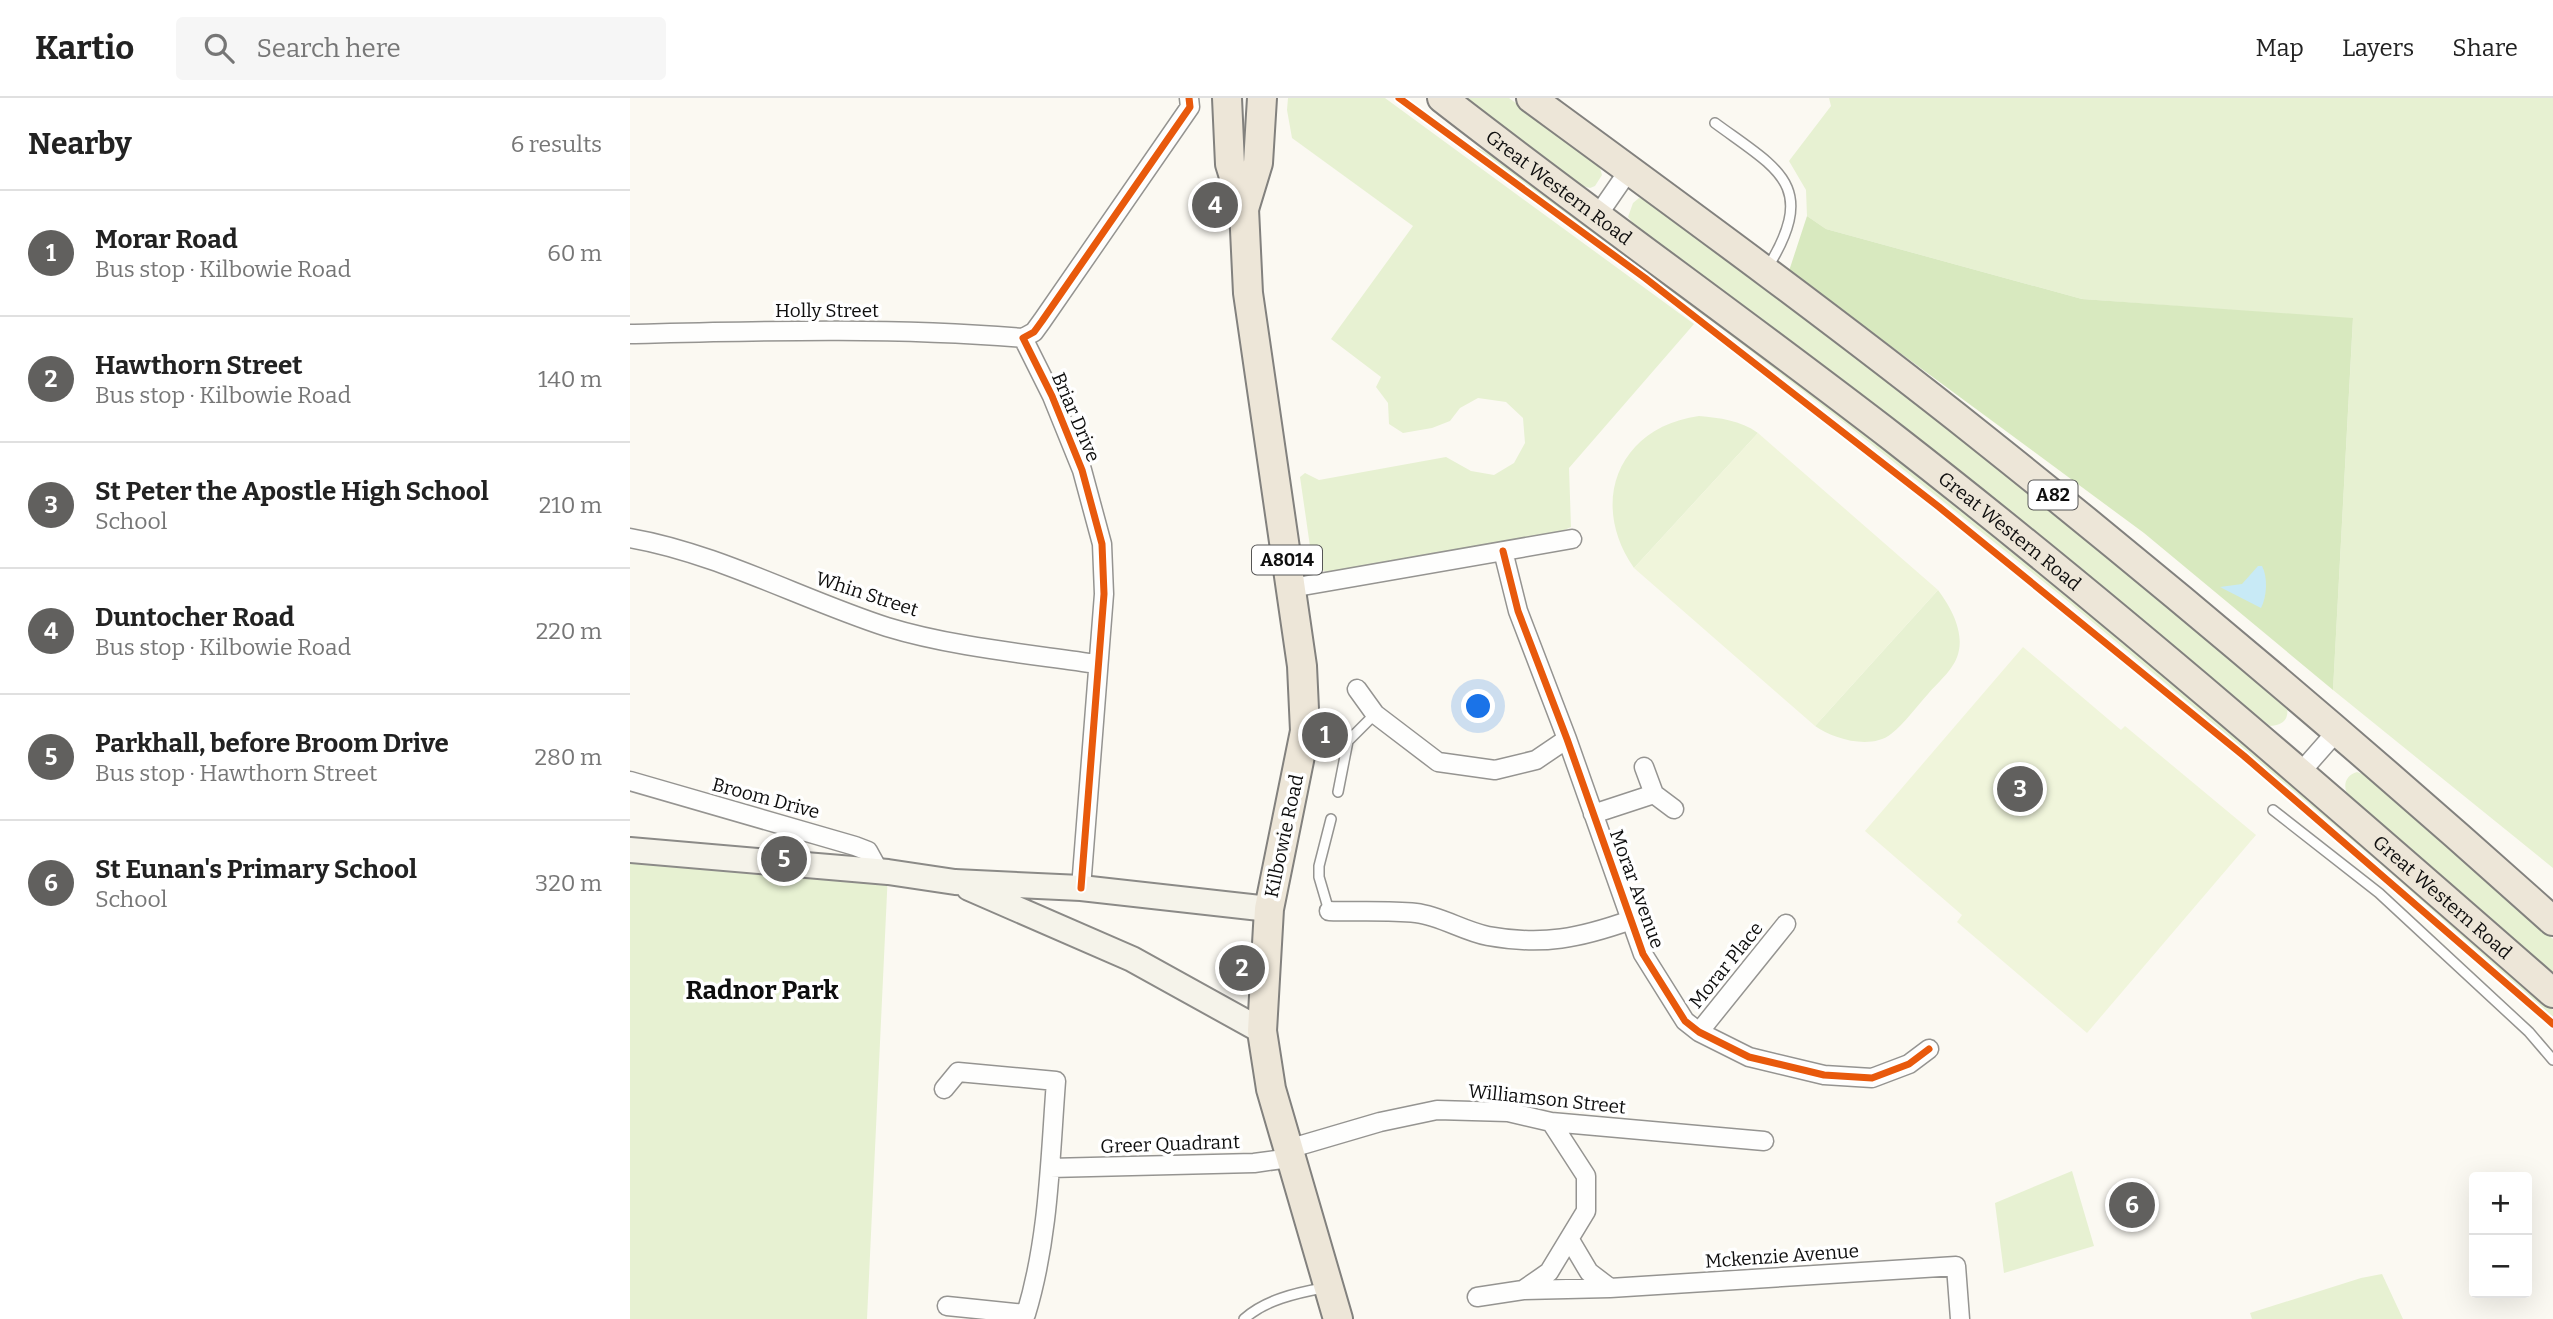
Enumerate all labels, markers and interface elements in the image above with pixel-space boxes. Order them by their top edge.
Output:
search box [176,17,666,80]
text: Kartio [35,28,134,68]
icon: search [200,29,238,67]
text: Search here [256,33,401,64]
text: Map [2256,34,2304,62]
text: Layers [2342,34,2414,62]
text: Share [2452,34,2518,62]
street label: Great Western Road [1481,125,1637,249]
text: Nearby [28,126,132,162]
text: 6 results [511,130,602,158]
pin: 4 [1192,179,1238,231]
text: Morar Road [95,224,238,255]
text: 1 [46,239,56,267]
text: 60 m [547,239,602,267]
text: Bus stop · Kilbowie Road [95,255,351,283]
street label: Holly Street [775,299,879,322]
text: Hawthorn Street [95,350,303,381]
text: 2 [45,365,57,393]
text: 140 m [538,365,602,393]
street label: Briar Drive [1047,369,1105,465]
text: Bus stop · Kilbowie Road [95,381,351,409]
street label: Great Western Road [1934,466,2086,595]
text: St Peter the Apostle High School [95,476,489,507]
road number: A82 [2028,480,2078,510]
text: 3 [44,491,58,519]
text: 210 m [539,491,602,519]
text: School [95,507,167,535]
road number: A8014 [1252,546,1322,574]
street label: Whin Street [813,567,921,621]
text: Duntocher Road [95,602,294,633]
text: 4 [44,617,58,645]
text: 220 m [536,617,602,645]
text: Bus stop · Kilbowie Road [95,633,351,661]
your location [1461,689,1495,723]
pin: 1 [1302,709,1348,761]
text: Parkhall, before Broom Drive [95,728,449,759]
text: 5 [45,743,57,771]
text: 280 m [534,743,602,771]
text: Bus stop · Hawthorn Street [95,759,377,787]
pin: 3 [1997,763,2043,815]
street label: Kilbowie Road [1260,772,1308,900]
street label: Broom Drive [710,773,822,823]
street label: Morar Avenue [1605,826,1669,952]
street label: Great Western Road [2369,830,2517,964]
pin: 5 [761,833,807,885]
text: St Eunan's Primary School [95,854,417,885]
text: 6 [44,869,58,897]
text: 320 m [535,869,602,897]
text: School [95,885,167,913]
street label: Morar Place [1684,917,1768,1013]
pin: 2 [1219,942,1265,994]
district label: Radnor Park [685,975,839,1006]
street label: Williamson Street [1467,1079,1627,1119]
street label: Greer Quadrant [1100,1130,1240,1158]
map controls [2469,1172,2532,1298]
button: + [2469,1172,2532,1235]
pin: 6 [2109,1179,2155,1231]
button: − [2469,1235,2532,1298]
street label: Mckenzie Avenue [1704,1239,1860,1273]

